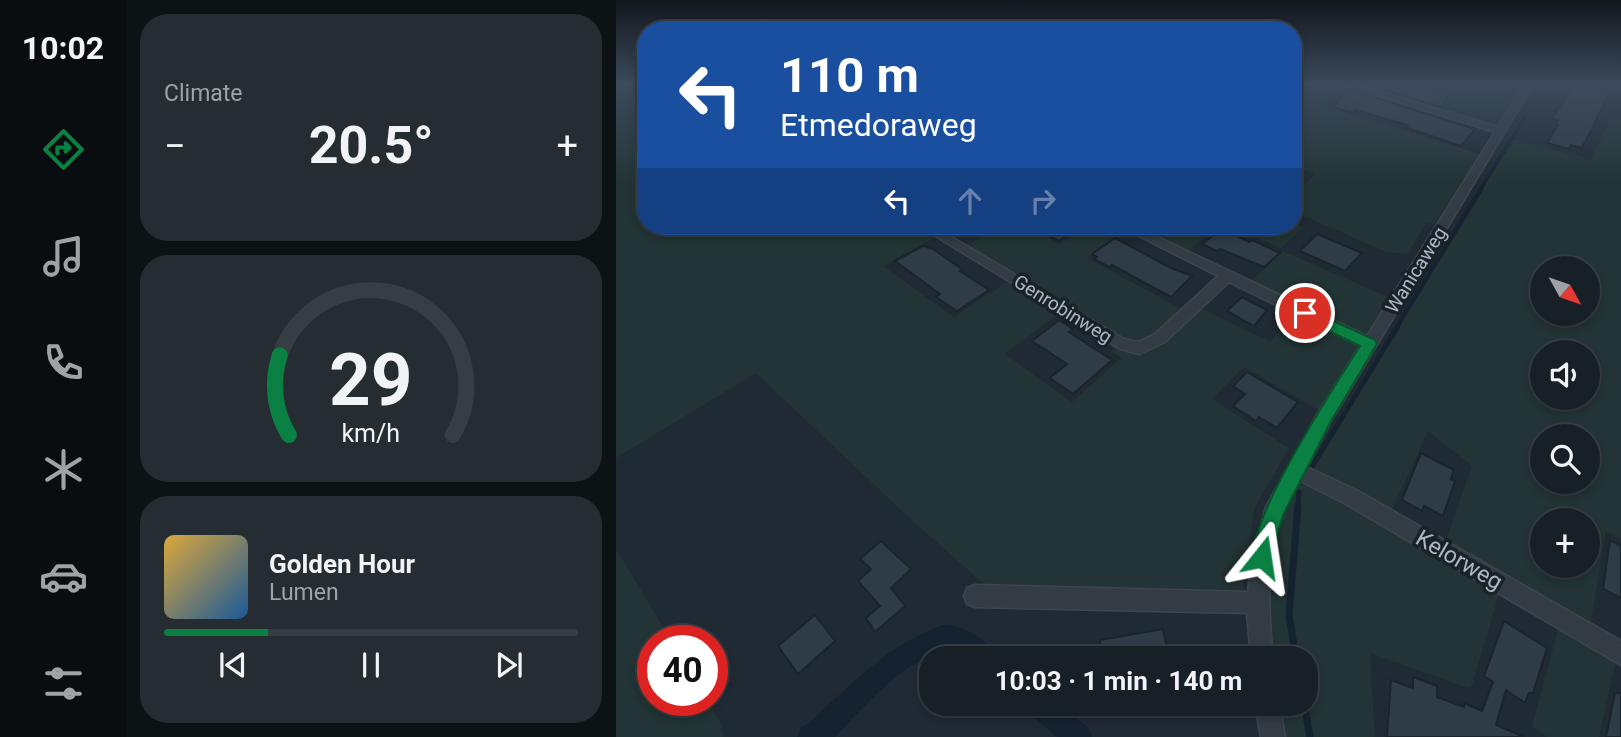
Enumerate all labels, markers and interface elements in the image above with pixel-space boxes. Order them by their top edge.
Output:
text: 10:02 [22,29,104,67]
text: 110 m [780,47,919,104]
icon: left [665,49,756,140]
text: Climate [164,80,243,107]
text: Etmedoraweg [780,106,977,144]
text: 20.5° [309,115,434,176]
text: − [164,124,186,168]
text: + [556,124,578,168]
icon: directions [39,125,88,174]
icon: left [878,182,916,220]
icon: ahead [951,182,989,220]
icon: right [1024,182,1062,220]
street label: Wanicaweg [1380,223,1452,317]
icon: music [39,232,88,281]
north arrow [1530,256,1600,326]
map controls [1530,256,1600,578]
street label: Genrobinweg [1010,270,1116,348]
pin [1275,283,1335,343]
icon: arrive [1286,294,1324,332]
text: 29 [329,337,413,423]
icon: phone [39,338,88,387]
button: sound [1530,340,1600,410]
text: km/h [342,418,400,447]
button: search [1530,424,1600,494]
icon: climate [39,445,88,494]
button: + [1530,508,1600,578]
position arrow [1225,520,1299,594]
street label: Kelorweg [1411,524,1507,596]
text: Golden Hour [269,549,415,579]
icon: car [39,552,88,601]
text: Lumen [269,579,339,606]
speed limit sign: 40 [637,625,728,716]
icon: previous [214,646,252,684]
icon: pause [352,646,390,684]
icon: next [490,646,528,684]
icon: filters [39,659,88,708]
text: 10:03 · 1 min · 140 m [995,666,1242,696]

